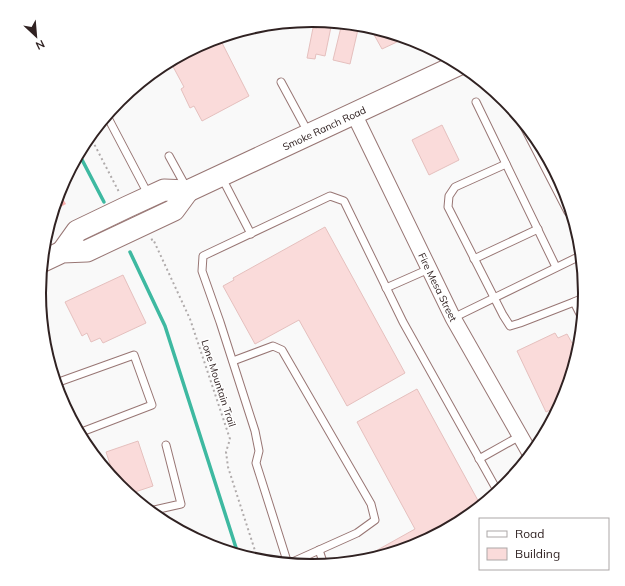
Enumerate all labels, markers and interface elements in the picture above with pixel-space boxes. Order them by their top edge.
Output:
north arrow [16,16,56,56]
text: N [34,37,47,53]
street label: Smoke Ranch Road [280,103,368,153]
street label: Fire Mesa Street [415,251,460,324]
street label: Lone Mountain Trail [198,338,239,428]
legend [479,518,609,570]
text: Road [515,526,544,541]
text: Building [515,546,560,561]

